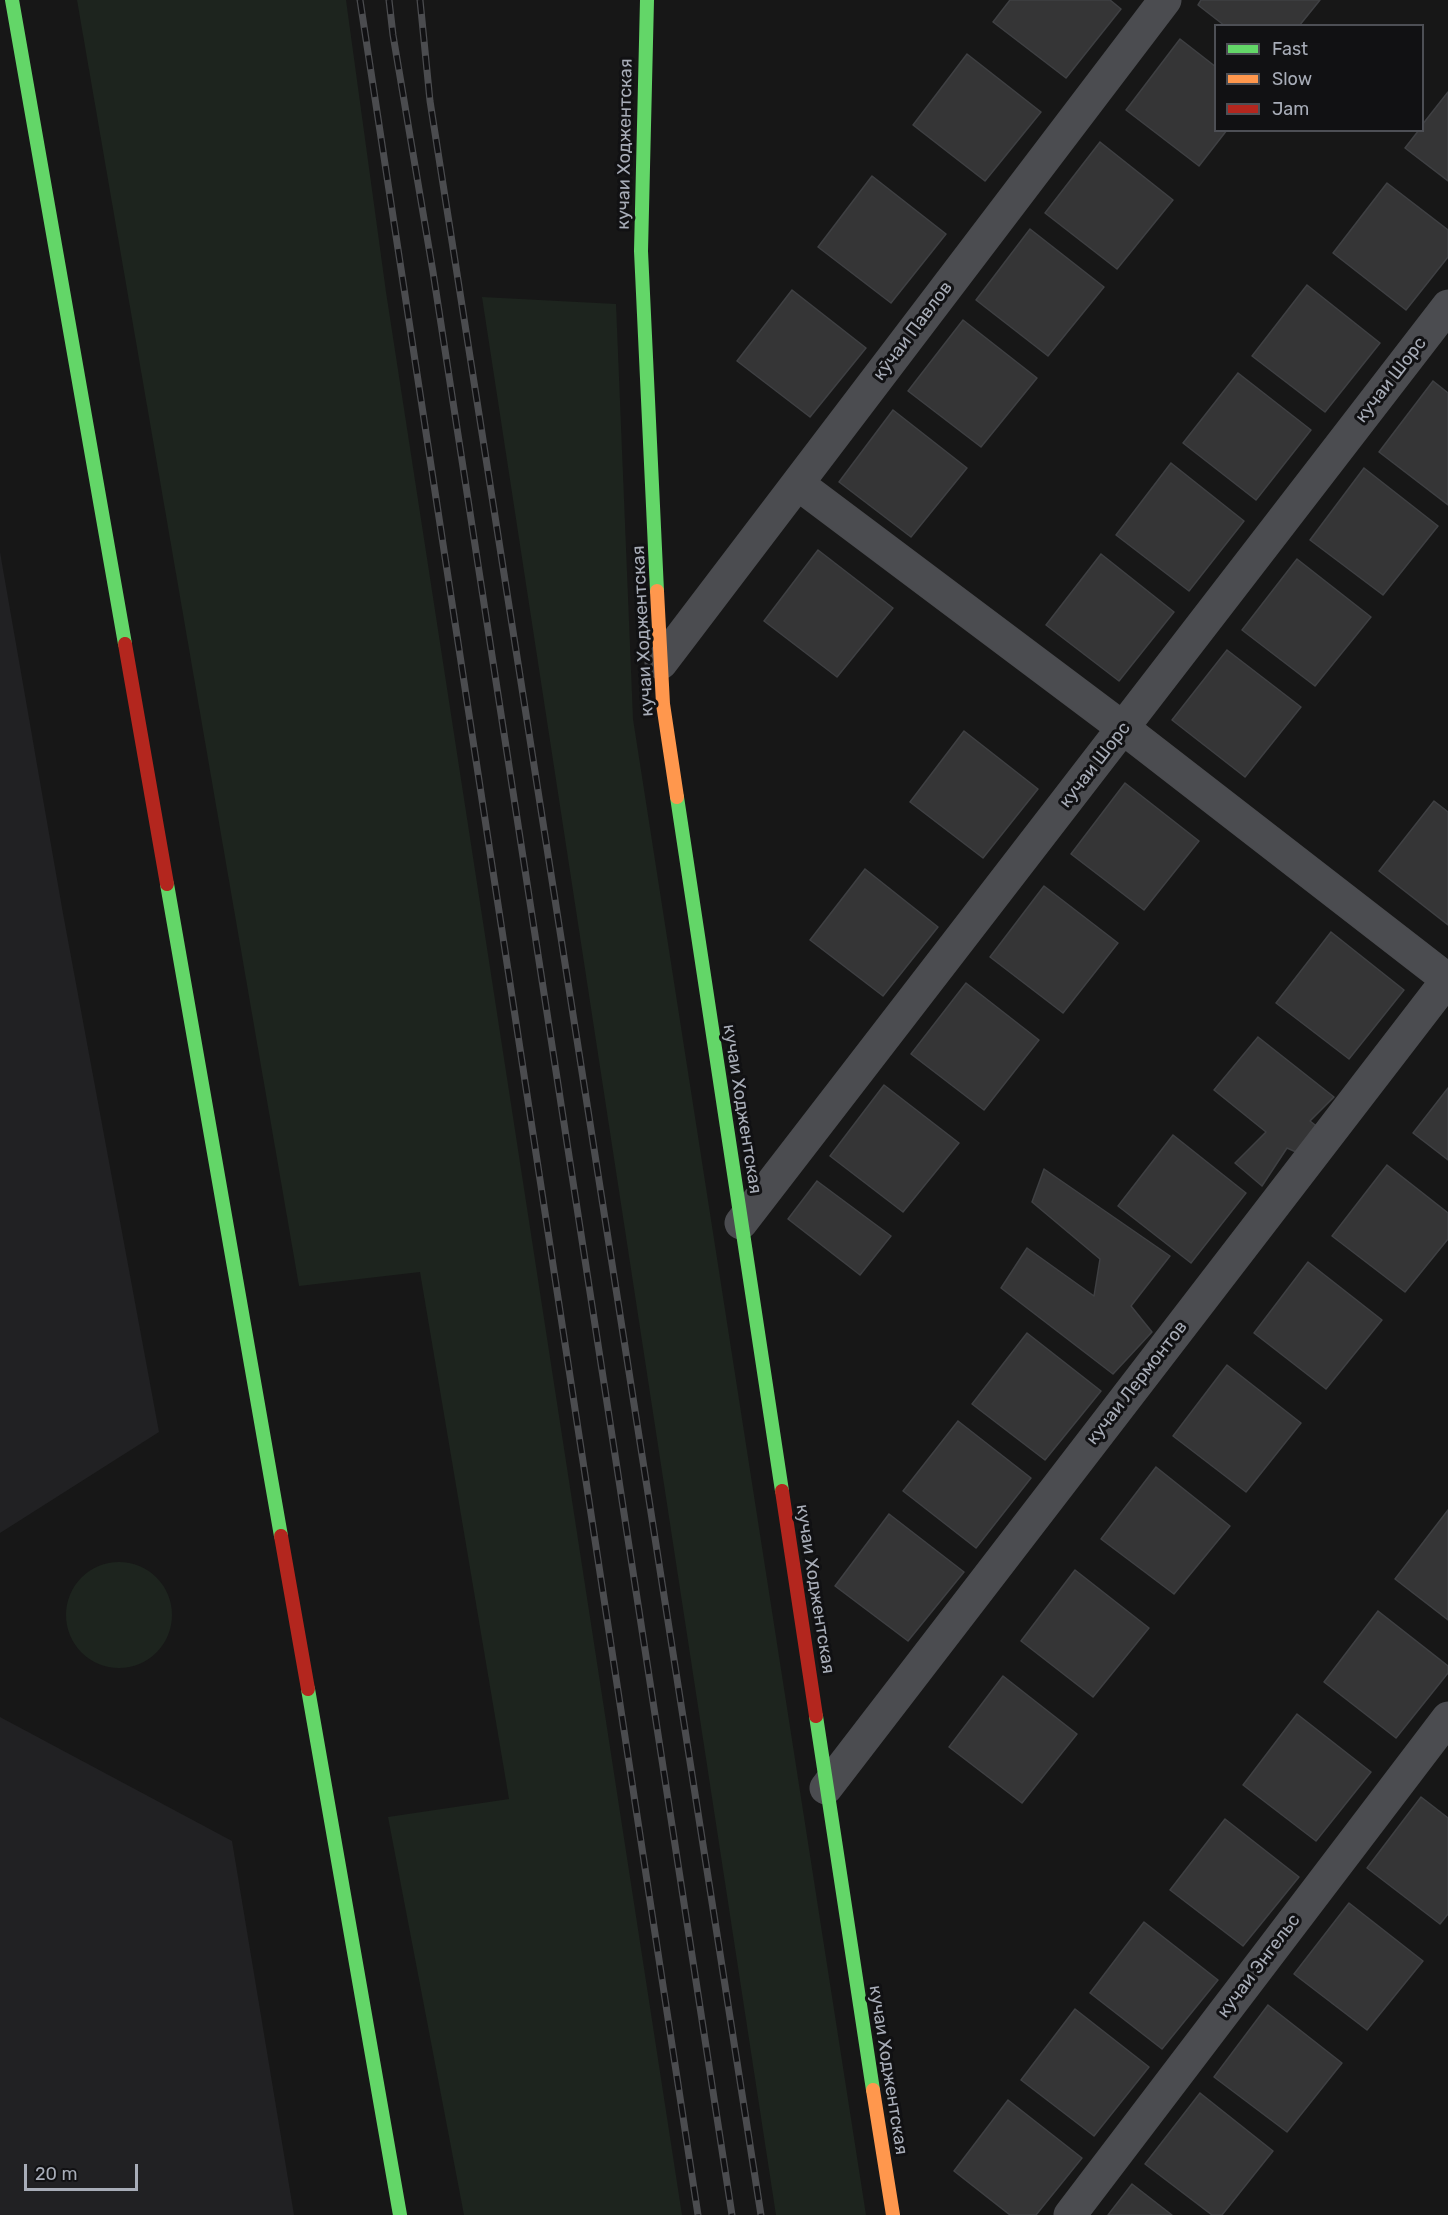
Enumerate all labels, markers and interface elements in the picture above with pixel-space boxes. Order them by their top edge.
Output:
legend [1214,24,1424,132]
text: Fast [1272,38,1308,60]
street label: кучаи Ходжентская [613,58,637,230]
text: Slow [1272,68,1312,90]
text: Jam [1272,98,1309,120]
street label: кӯчаи Павлов [869,277,957,385]
street label: кучаи Шорс [1351,333,1431,427]
street label: кучаи Ходжентская [628,545,658,717]
street label: кучаи Шорс [1055,718,1135,812]
street label: кучаи Ходжентская [718,1023,766,1195]
street label: кучаи Лермонтов [1082,1317,1192,1449]
street label: кучаи Ходжентская [791,1503,839,1675]
street label: кучаи Энгельс [1213,1910,1305,2022]
street label: кучаи Ходжентская [864,1984,912,2156]
scale bar [27,2152,141,2190]
text: 20 m [35,2163,77,2185]

